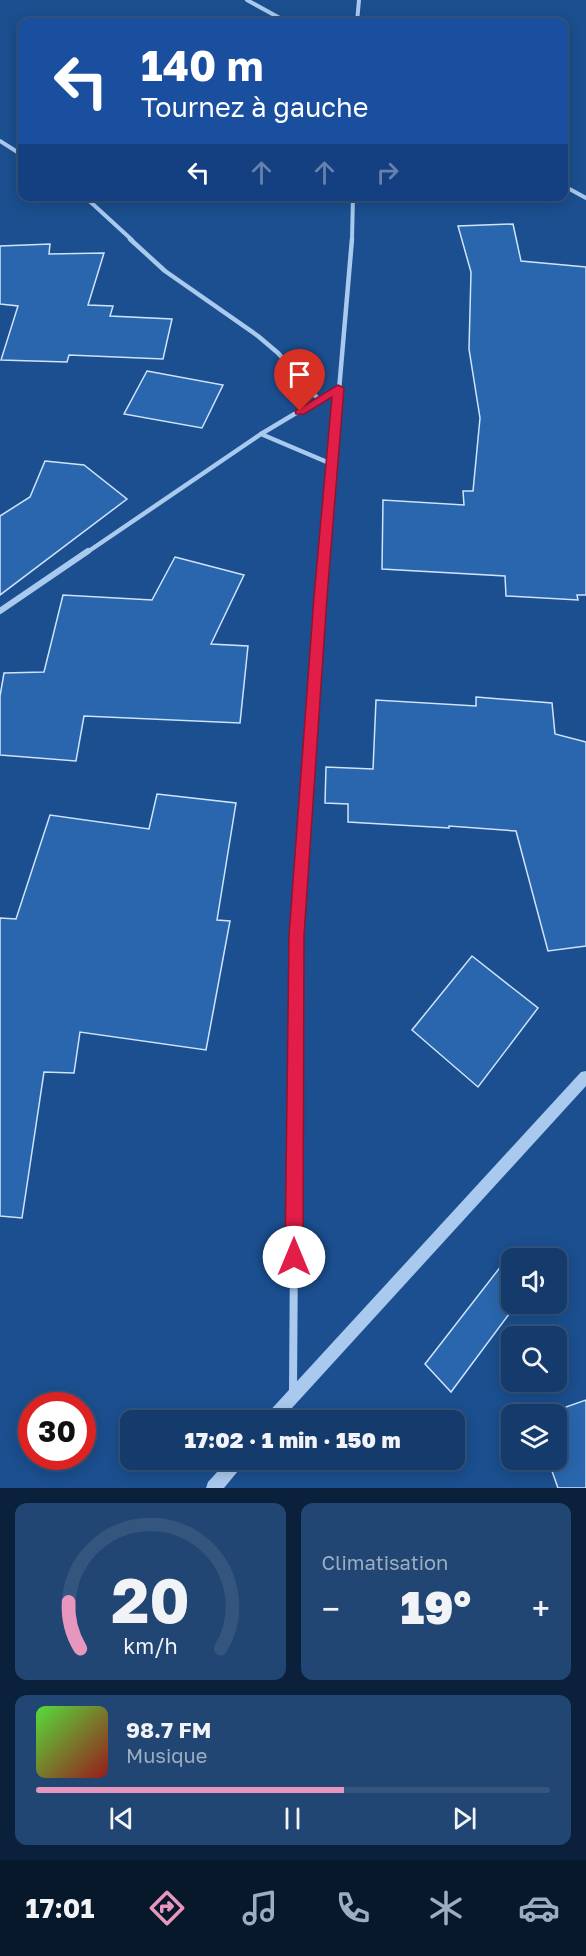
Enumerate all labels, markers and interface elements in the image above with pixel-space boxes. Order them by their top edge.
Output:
text: 140 m [141,40,263,90]
icon: left [42,42,120,120]
text: Tournez à gauche [141,91,368,123]
icon: left [182,156,215,189]
icon: ahead [245,156,278,189]
icon: ahead [308,156,341,189]
icon: right [371,156,404,189]
pin [274,349,325,411]
icon: arrive [283,358,316,391]
position arrow [262,1225,326,1289]
map controls [501,1248,567,1470]
button: sound [501,1248,567,1314]
button: search [501,1326,567,1392]
speed limit sign: 30 [18,1392,96,1470]
button: layers [501,1404,567,1470]
text: 17:02 · 1 min · 150 m [184,1426,401,1453]
text: Climatisation [322,1550,448,1574]
text: 20 [111,1562,190,1637]
text: 19° [400,1580,471,1634]
text: − [322,1589,340,1628]
text: + [532,1589,550,1628]
text: km/h [123,1633,178,1659]
text: 98.7 FM [126,1716,211,1743]
text: Musique [126,1743,207,1767]
icon: previous [105,1802,138,1835]
icon: pause [276,1802,309,1835]
icon: next [448,1802,481,1835]
icon: directions [146,1887,188,1929]
icon: music [239,1887,281,1929]
icon: phone [332,1887,374,1929]
icon: climate [425,1887,467,1929]
icon: car [518,1887,560,1929]
text: 17:01 [26,1892,94,1924]

